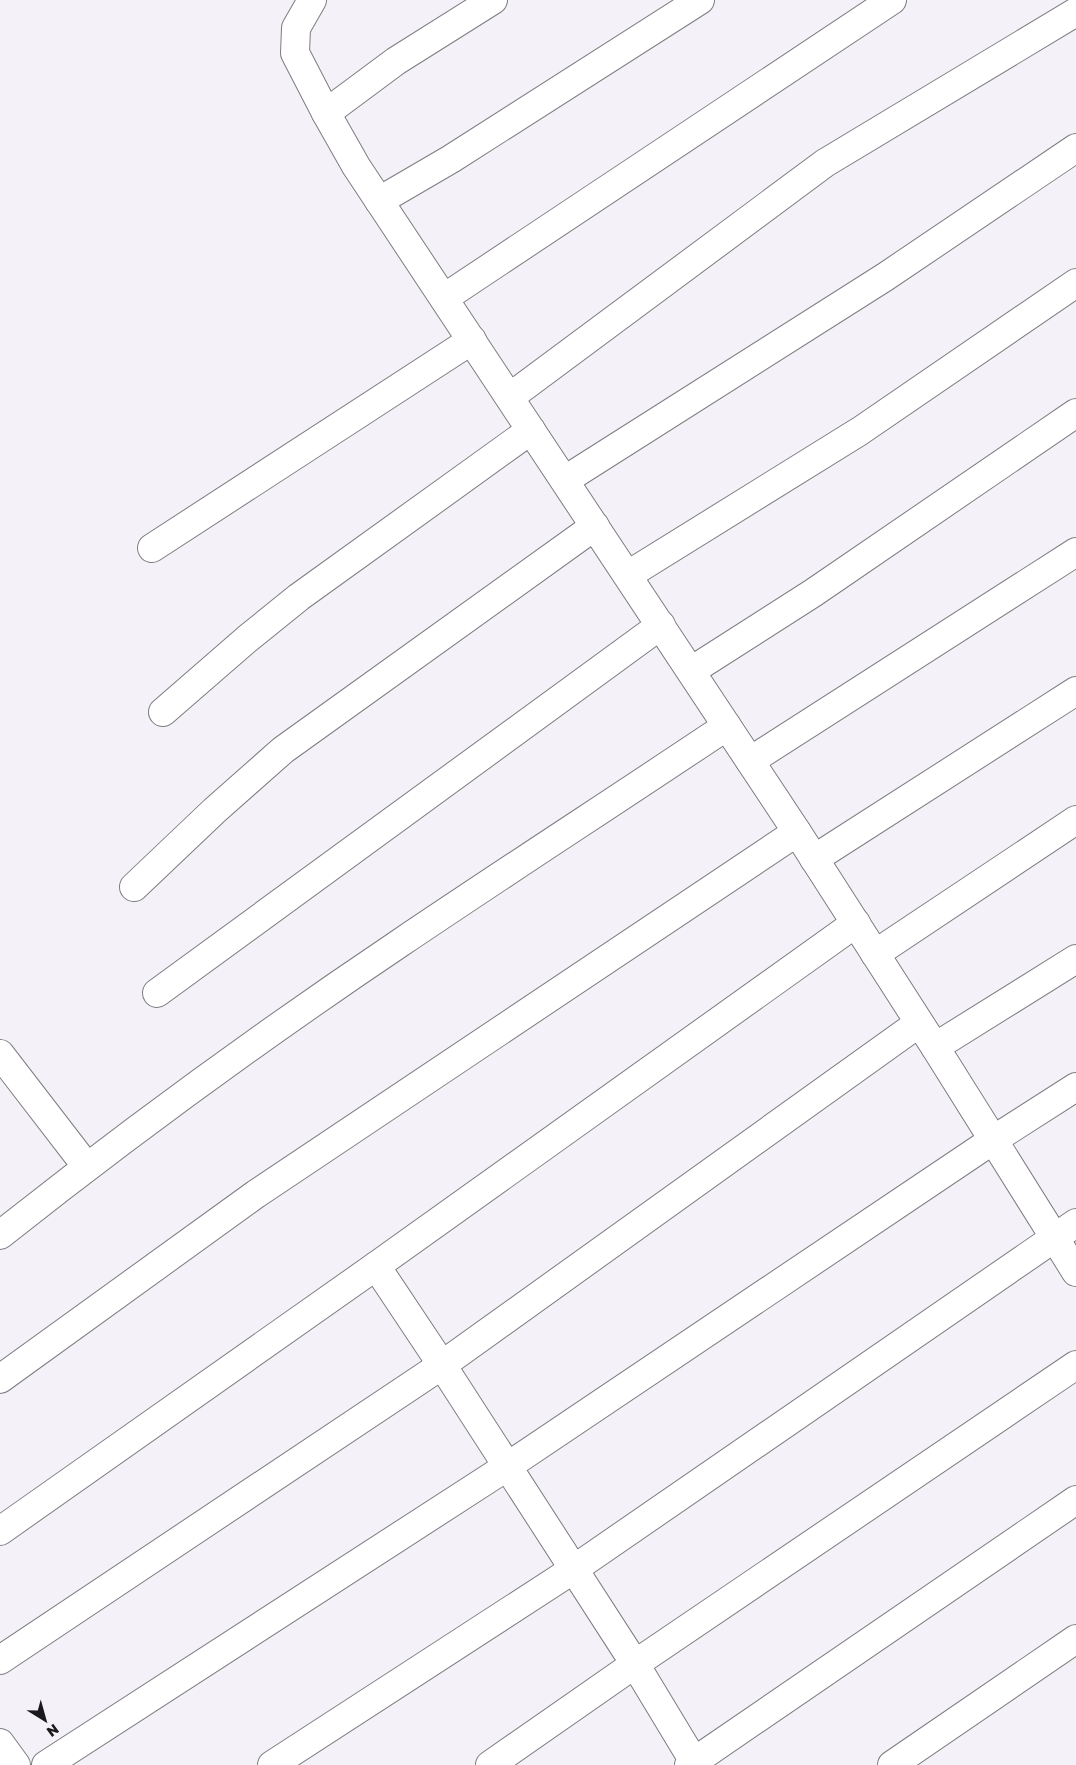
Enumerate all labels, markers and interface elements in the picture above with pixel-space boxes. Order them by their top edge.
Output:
north arrow [20,1695,70,1745]
text: N [44,1721,62,1741]

